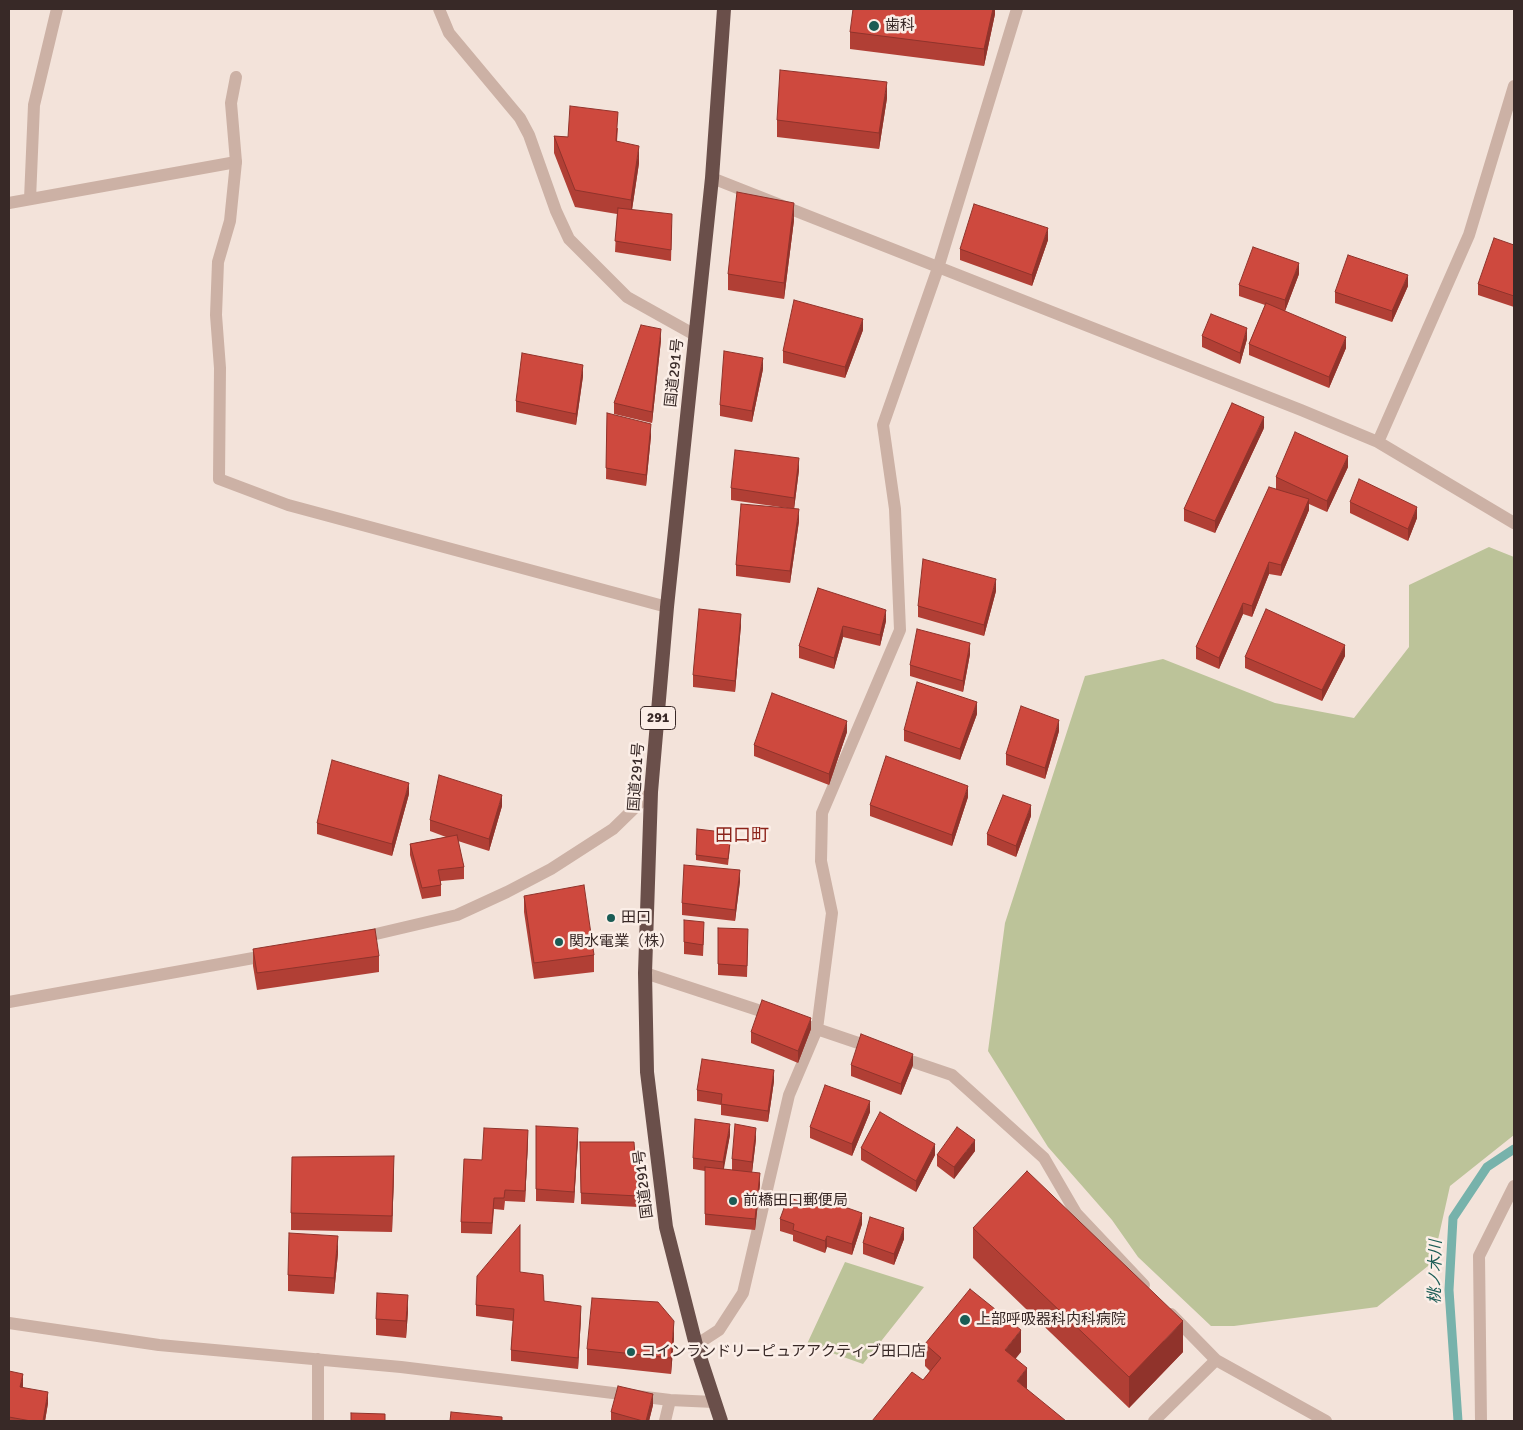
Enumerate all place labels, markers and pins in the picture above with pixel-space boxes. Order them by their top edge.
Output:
place label: 歯科 [885,17,915,35]
marker: 歯科 [867,19,881,33]
place label: 田口 [621,909,651,927]
marker: 田口 [605,912,617,924]
place label: 関水電業（株） [569,933,674,951]
marker: 関水電業（株） [553,936,565,948]
place label: 前橋田口郵便局 [743,1192,848,1210]
marker: 前橋田口郵便局 [727,1195,739,1207]
place label: 上部呼吸器科内科病院 [976,1311,1126,1329]
marker: 上部呼吸器科内科病院 [958,1313,972,1327]
place label: コインランドリーピュアアクティブ田口店 [641,1343,926,1361]
marker: コインランドリーピュアアクティブ田口店 [625,1346,637,1358]

